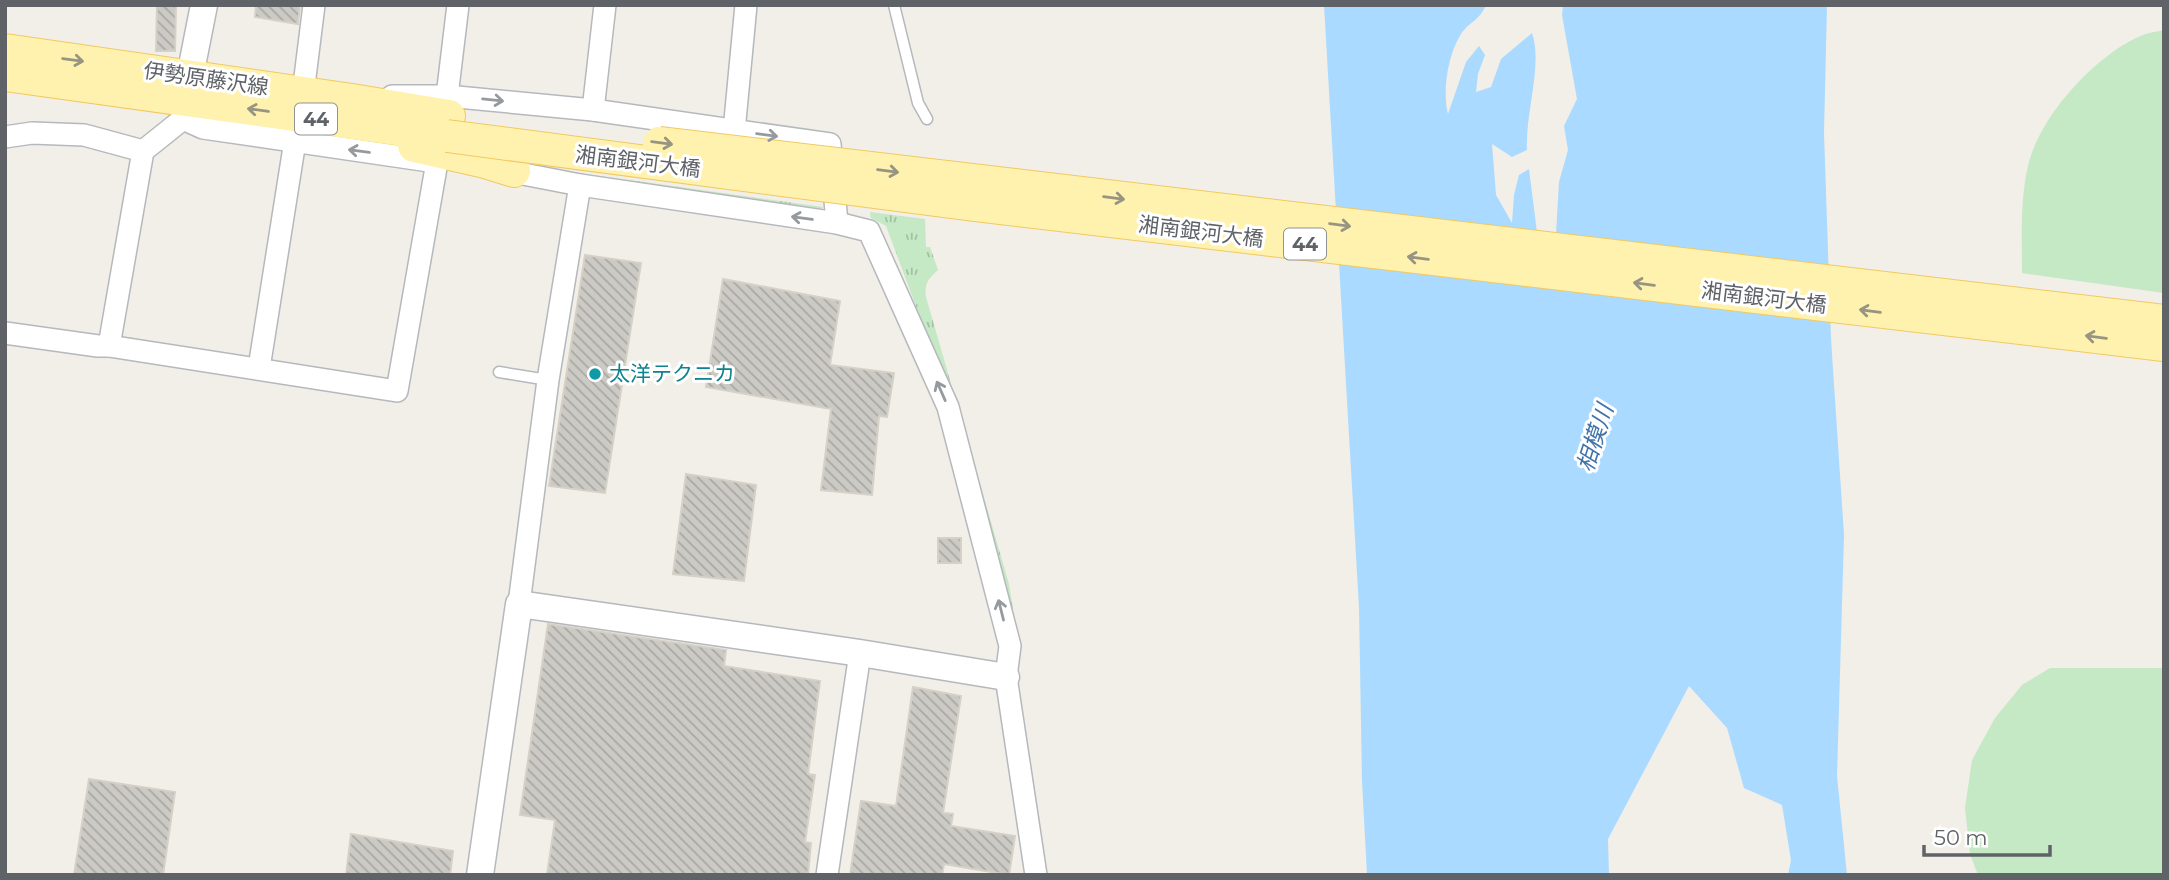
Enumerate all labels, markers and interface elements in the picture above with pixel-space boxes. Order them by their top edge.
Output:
one-way arrow [61,54,84,67]
street label: 伊勢原藤沢線 [142,57,270,100]
one-way arrow [481,94,504,107]
one-way arrow [247,104,270,117]
road number: 44 [295,104,337,134]
one-way arrow [755,129,778,142]
one-way arrow [651,137,673,150]
street label: 湘南銀河大橋 [574,141,702,182]
one-way arrow [348,144,371,157]
one-way arrow [876,164,899,177]
one-way arrow [1102,192,1125,205]
one-way arrow [791,211,814,224]
street label: 湘南銀河大橋 [1137,211,1265,252]
one-way arrow [1328,218,1351,231]
road number: 44 [1284,228,1326,260]
one-way arrow [1407,251,1430,264]
one-way arrow [1633,277,1656,290]
street label: 湘南銀河大橋 [1700,277,1828,318]
one-way arrow [1859,304,1882,317]
one-way arrow [2085,330,2108,343]
place label: 太洋テクニカ [609,361,735,386]
marker: 太洋テクニカ [587,366,603,382]
one-way arrow [934,380,947,402]
water label: 相模川 [1571,398,1620,475]
one-way arrow [994,599,1007,622]
scale bar [1924,814,2050,858]
text: 50 m [1934,825,1988,850]

